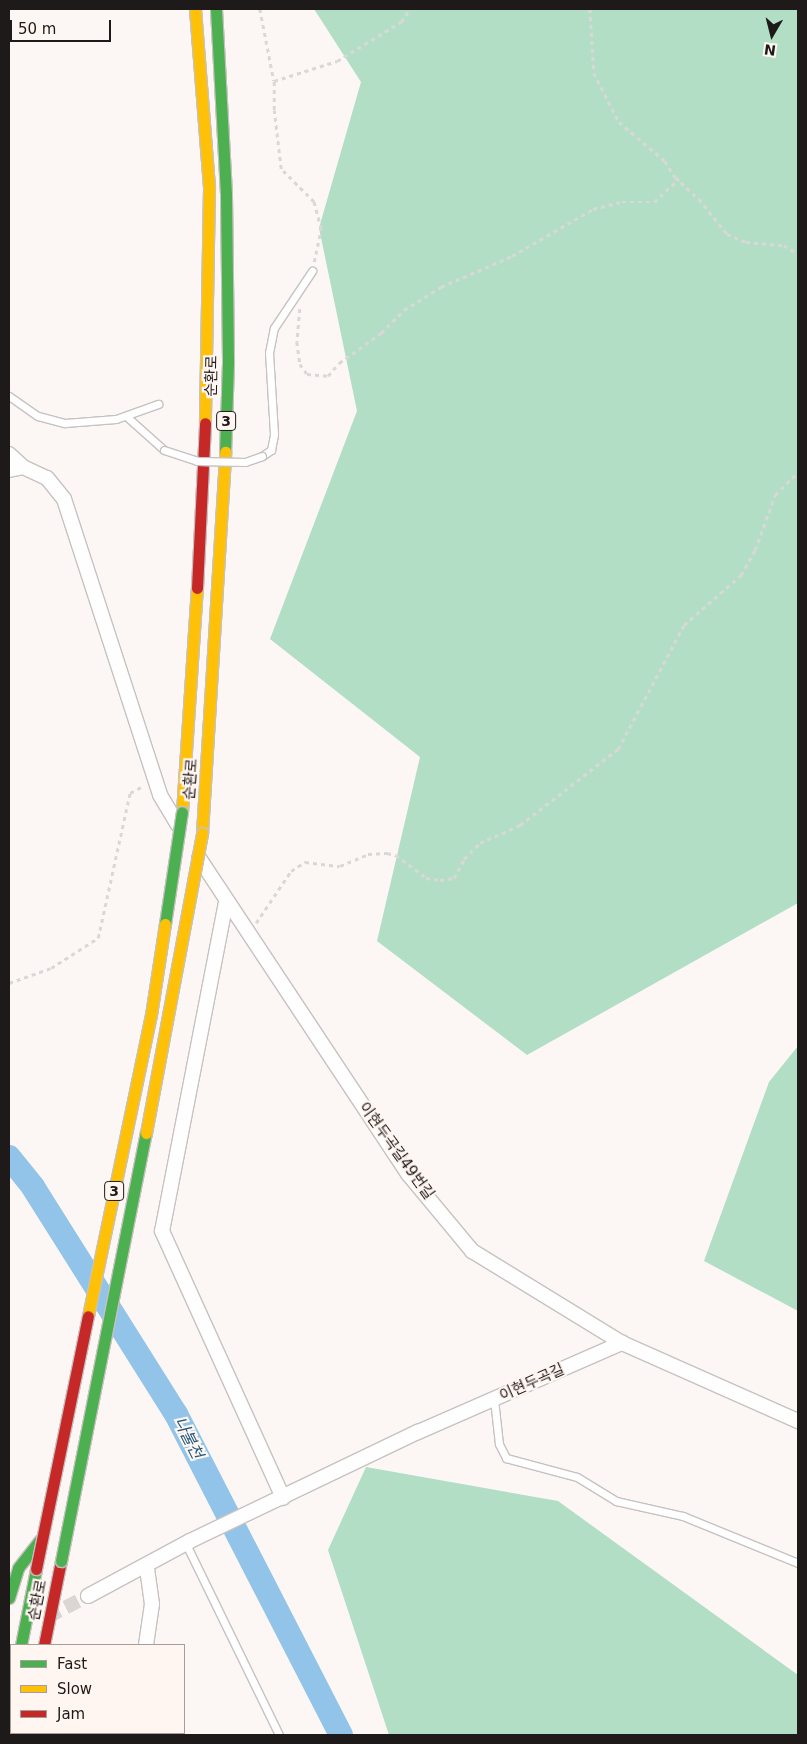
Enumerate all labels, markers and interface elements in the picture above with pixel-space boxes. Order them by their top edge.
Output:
scale bar [12,10,114,42]
north arrow [747,10,797,60]
text: 50 m [18,20,56,38]
text: N [763,41,777,59]
street label: 순환로 [203,355,221,397]
road number: 3 [216,410,236,432]
street label: 순환로 [181,758,201,800]
street label: 이현두곡길49번길 [355,1099,437,1203]
road number: 3 [104,1180,124,1202]
street label: 이현두곡길 [497,1361,567,1405]
water label: 나불천 [169,1414,207,1462]
street label: 순환로 [25,1578,51,1622]
legend [10,1644,185,1734]
text: Fast [57,1655,87,1673]
text: Slow [57,1680,92,1698]
text: Jam [57,1705,85,1723]

